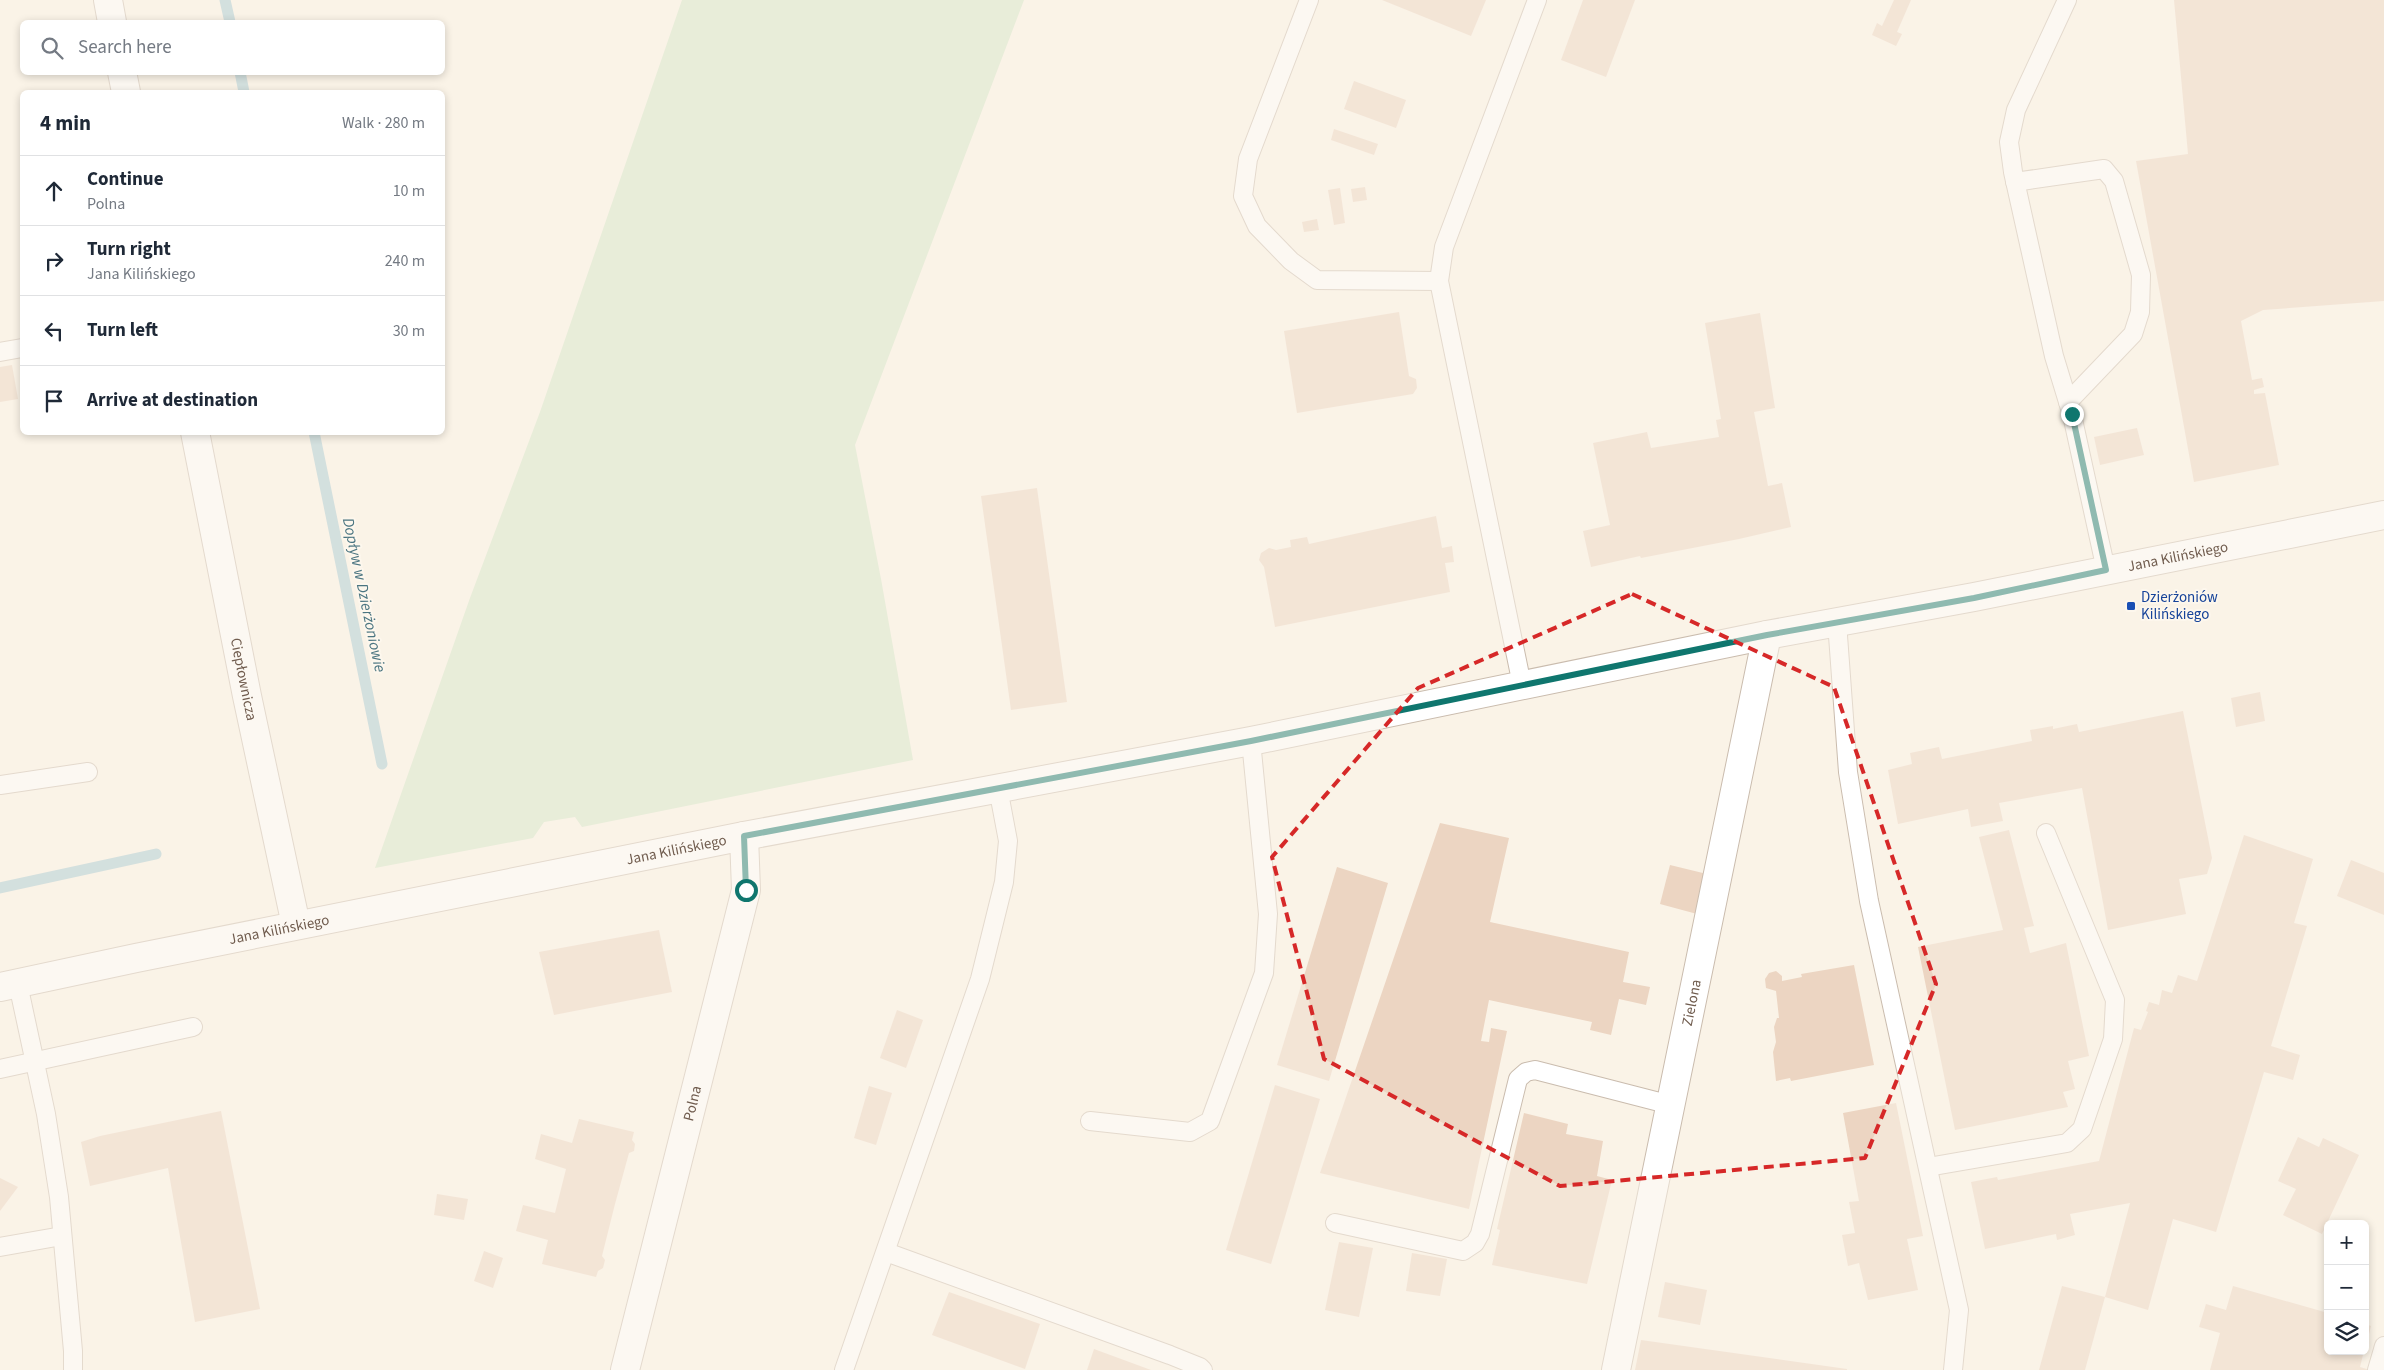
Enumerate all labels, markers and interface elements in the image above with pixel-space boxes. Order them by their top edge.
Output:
search box [20,20,445,75]
icon: search [38,34,66,62]
text: Search here [78,34,172,61]
text: 4 min [40,108,91,138]
text: Walk · 280 m [342,112,425,134]
text: Continue [87,166,164,193]
icon: ahead [40,177,68,205]
text: 10 m [393,180,425,202]
text: Polna [87,193,125,215]
text: Turn right [87,236,171,263]
icon: right [40,247,68,275]
text: 240 m [385,250,425,272]
text: Jana Kilińskiego [87,263,196,285]
icon: left [40,317,68,345]
text: Turn left [87,317,158,344]
text: 30 m [393,320,425,342]
icon: arrive [40,387,68,415]
text: Arrive at destination [87,387,258,414]
route end [2061,403,2084,426]
water label: Dopływ w Dzierżoniowie [337,516,391,675]
street label: Jana Kilińskiego [2126,536,2230,577]
place label: Dzierżoniów Kilińskiego [2141,587,2218,625]
marker: Dzierżoniów Kilińskiego [2125,600,2137,612]
street label: Ciepłownicza [225,636,262,722]
street label: Jana Kilińskiego [624,829,728,870]
route start [735,879,758,902]
street label: Jana Kilińskiego [227,909,331,950]
street label: Zielona [1676,978,1706,1028]
street label: Polna [678,1083,707,1123]
map controls [2324,1220,2369,1355]
button: + [2324,1220,2369,1265]
button: − [2324,1265,2369,1310]
button: layers [2324,1310,2369,1355]

